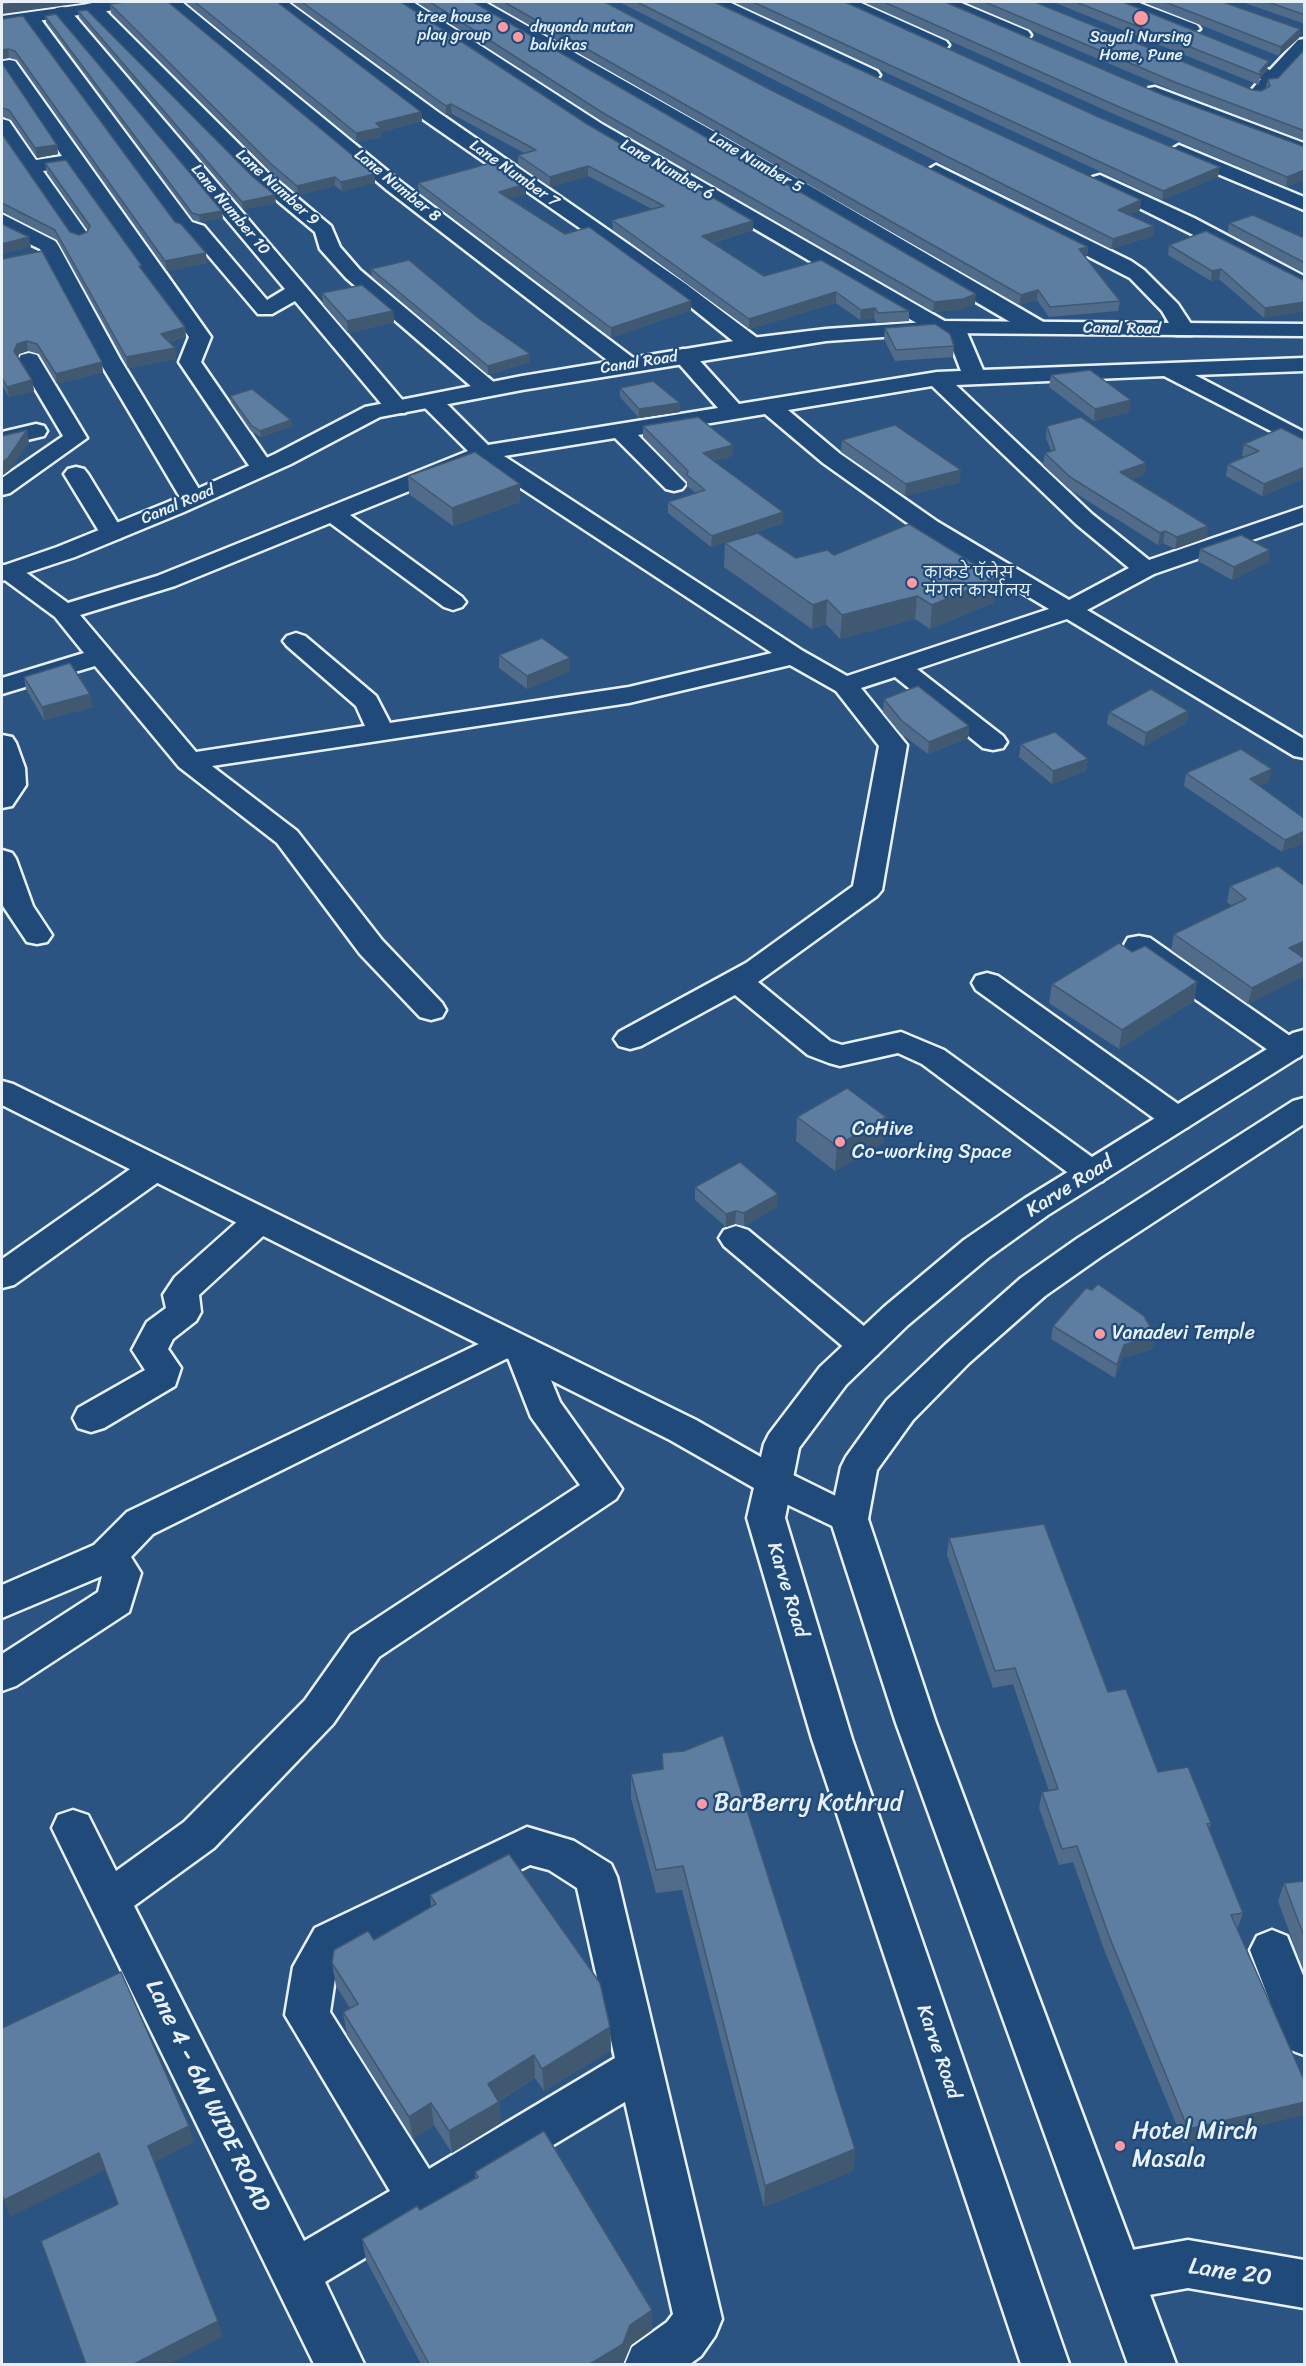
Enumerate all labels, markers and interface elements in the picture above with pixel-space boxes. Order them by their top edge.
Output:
place label: tree house play group [417,8,491,46]
marker: Sayali Nursing Home, Pune [1132,9,1150,27]
place label: dnyanda nutan balvikas [530,18,633,56]
marker: tree house play group [496,20,510,34]
place label: Sayali Nursing Home, Pune [1090,28,1192,66]
marker: dnyanda nutan balvikas [511,30,525,44]
street label: Lane Number 5 [705,128,807,198]
street label: Lane Number 6 [617,135,717,205]
street label: Lane Number 7 [465,136,563,212]
street label: Lane Number 8 [350,145,444,227]
street label: Lane Number 9 [231,146,323,230]
street label: Lane Number 10 [186,161,274,259]
street label: Canal Road [1083,319,1161,339]
street label: Canal Road [599,347,679,379]
street label: Canal Road [138,481,218,529]
place label: काकडे पॅलेस मंगल कार्यालय [924,564,1031,602]
marker: काकडे पॅलेस मंगल कार्यालय [905,576,919,590]
place label: CoHive Co-working Space [852,1118,1012,1165]
marker: CoHive Co-working Space [833,1135,847,1149]
street label: Karve Road [1022,1151,1118,1223]
place label: Vanadevi Temple [1112,1322,1255,1346]
marker: Vanadevi Temple [1093,1327,1107,1341]
street label: Karve Road [761,1540,813,1640]
place label: BarBerry Kothrud [714,1790,902,1818]
marker: BarBerry Kothrud [695,1797,709,1811]
street label: Lane 4 - 6M WIDE ROAD [138,1975,276,2217]
street label: Karve Road [911,2002,965,2102]
place label: Hotel Mirch Masala [1132,2118,1258,2174]
marker: Hotel Mirch Masala [1113,2139,1127,2153]
street label: Lane 20 [1187,2253,1273,2293]

